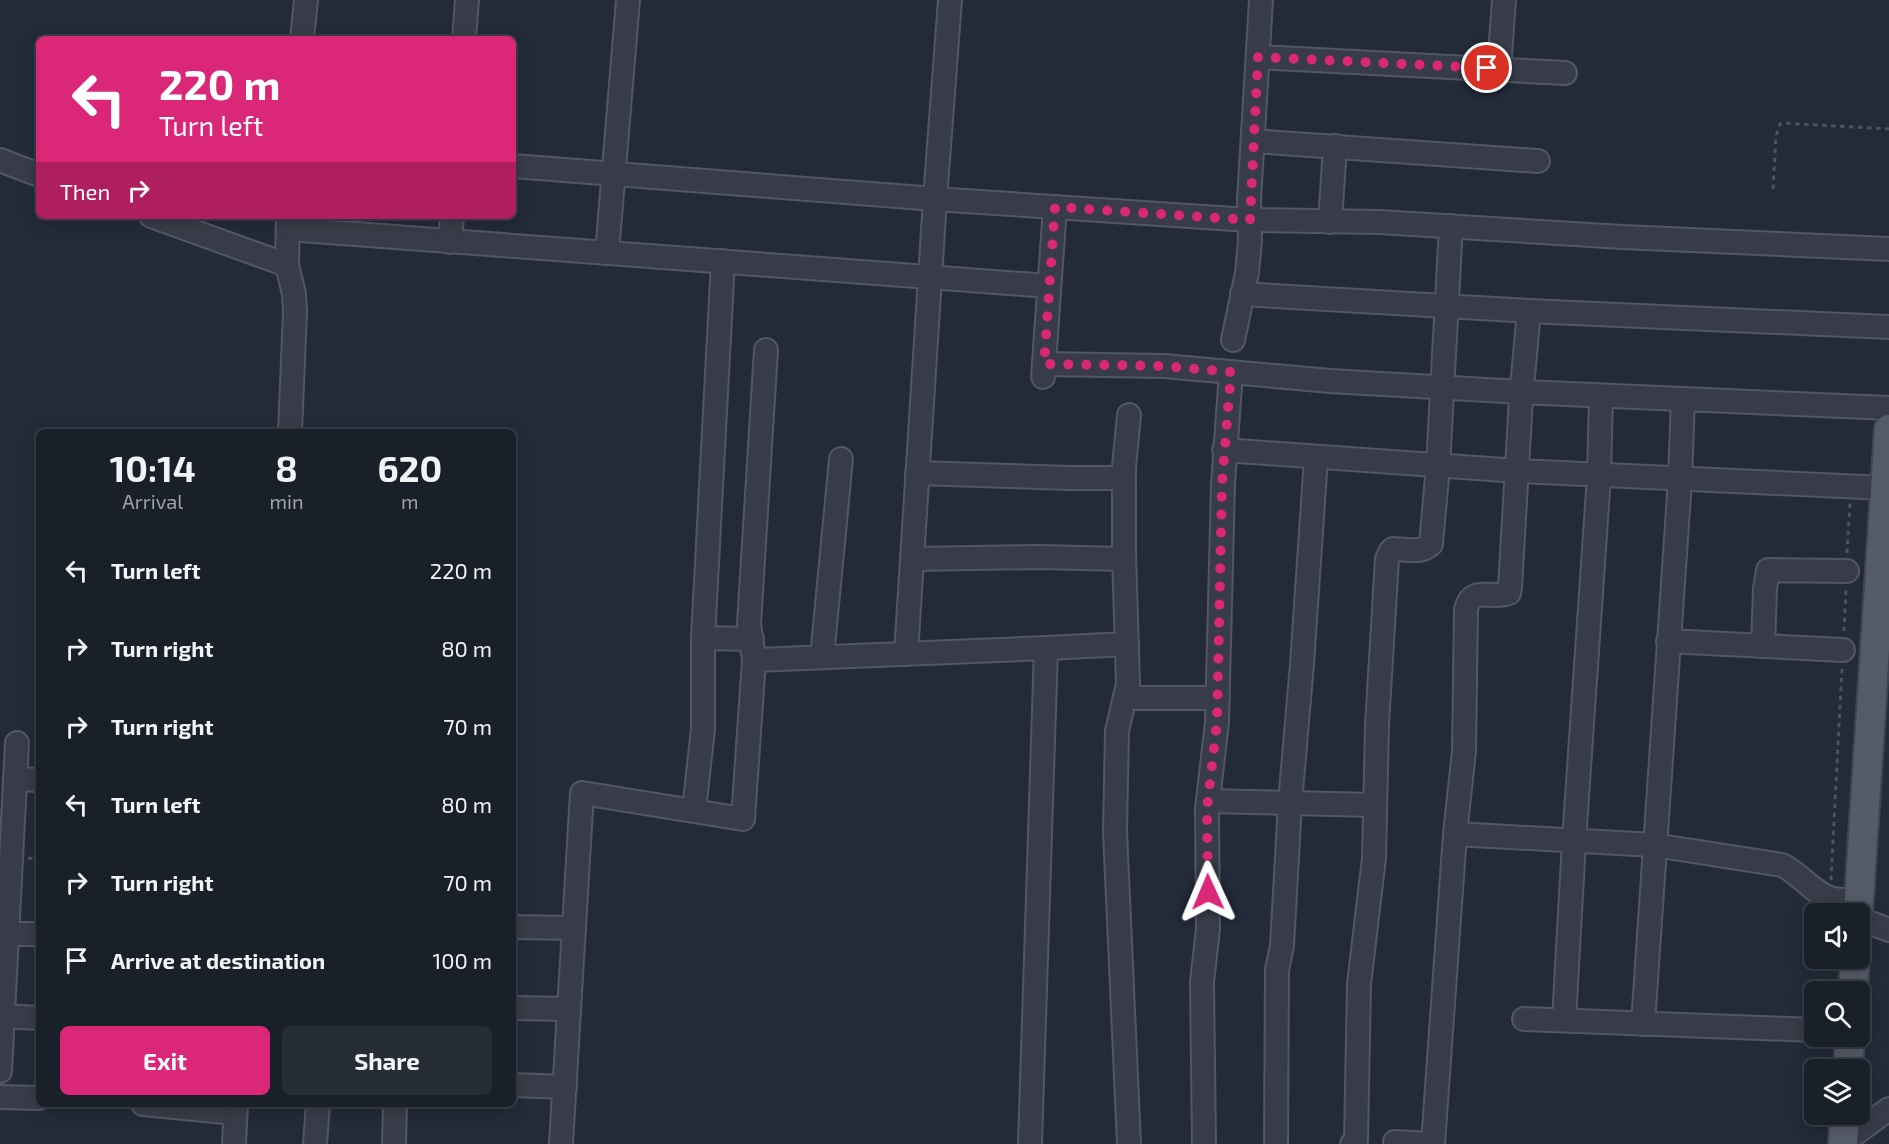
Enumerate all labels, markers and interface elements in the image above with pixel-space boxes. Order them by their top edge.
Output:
pin [1461,42,1512,93]
icon: arrive [1470,51,1503,84]
text: 220 m [159,58,280,108]
icon: left [60,60,138,138]
text: Turn left [159,109,263,141]
icon: right [122,174,155,207]
text: Then [60,178,110,204]
text: 10:14 [110,446,196,489]
text: 8 [275,446,298,489]
text: 620 [377,446,442,489]
text: Arrival [122,489,183,513]
text: min [270,489,304,513]
text: m [401,489,419,513]
icon: left [60,554,93,587]
text: Turn left [111,557,200,583]
text: 220 m [430,557,492,583]
icon: right [60,632,93,665]
text: Turn right [111,635,213,661]
text: 80 m [441,635,492,661]
icon: right [60,710,93,743]
text: Turn right [111,713,213,739]
text: 70 m [443,713,492,739]
icon: left [60,788,93,821]
text: Turn left [111,791,200,817]
text: 80 m [441,791,492,817]
position arrow [1176,860,1240,924]
icon: right [60,866,93,899]
text: Turn right [111,869,213,895]
text: 70 m [443,869,492,895]
map controls [1804,903,1870,1125]
button: sound [1804,903,1870,969]
icon: arrive [60,944,93,977]
text: Arrive at destination [111,947,325,973]
text: 100 m [433,947,492,973]
button: search [1804,981,1870,1047]
button: Exit [60,1026,270,1095]
button: Share [282,1026,492,1095]
button: layers [1804,1059,1870,1125]

